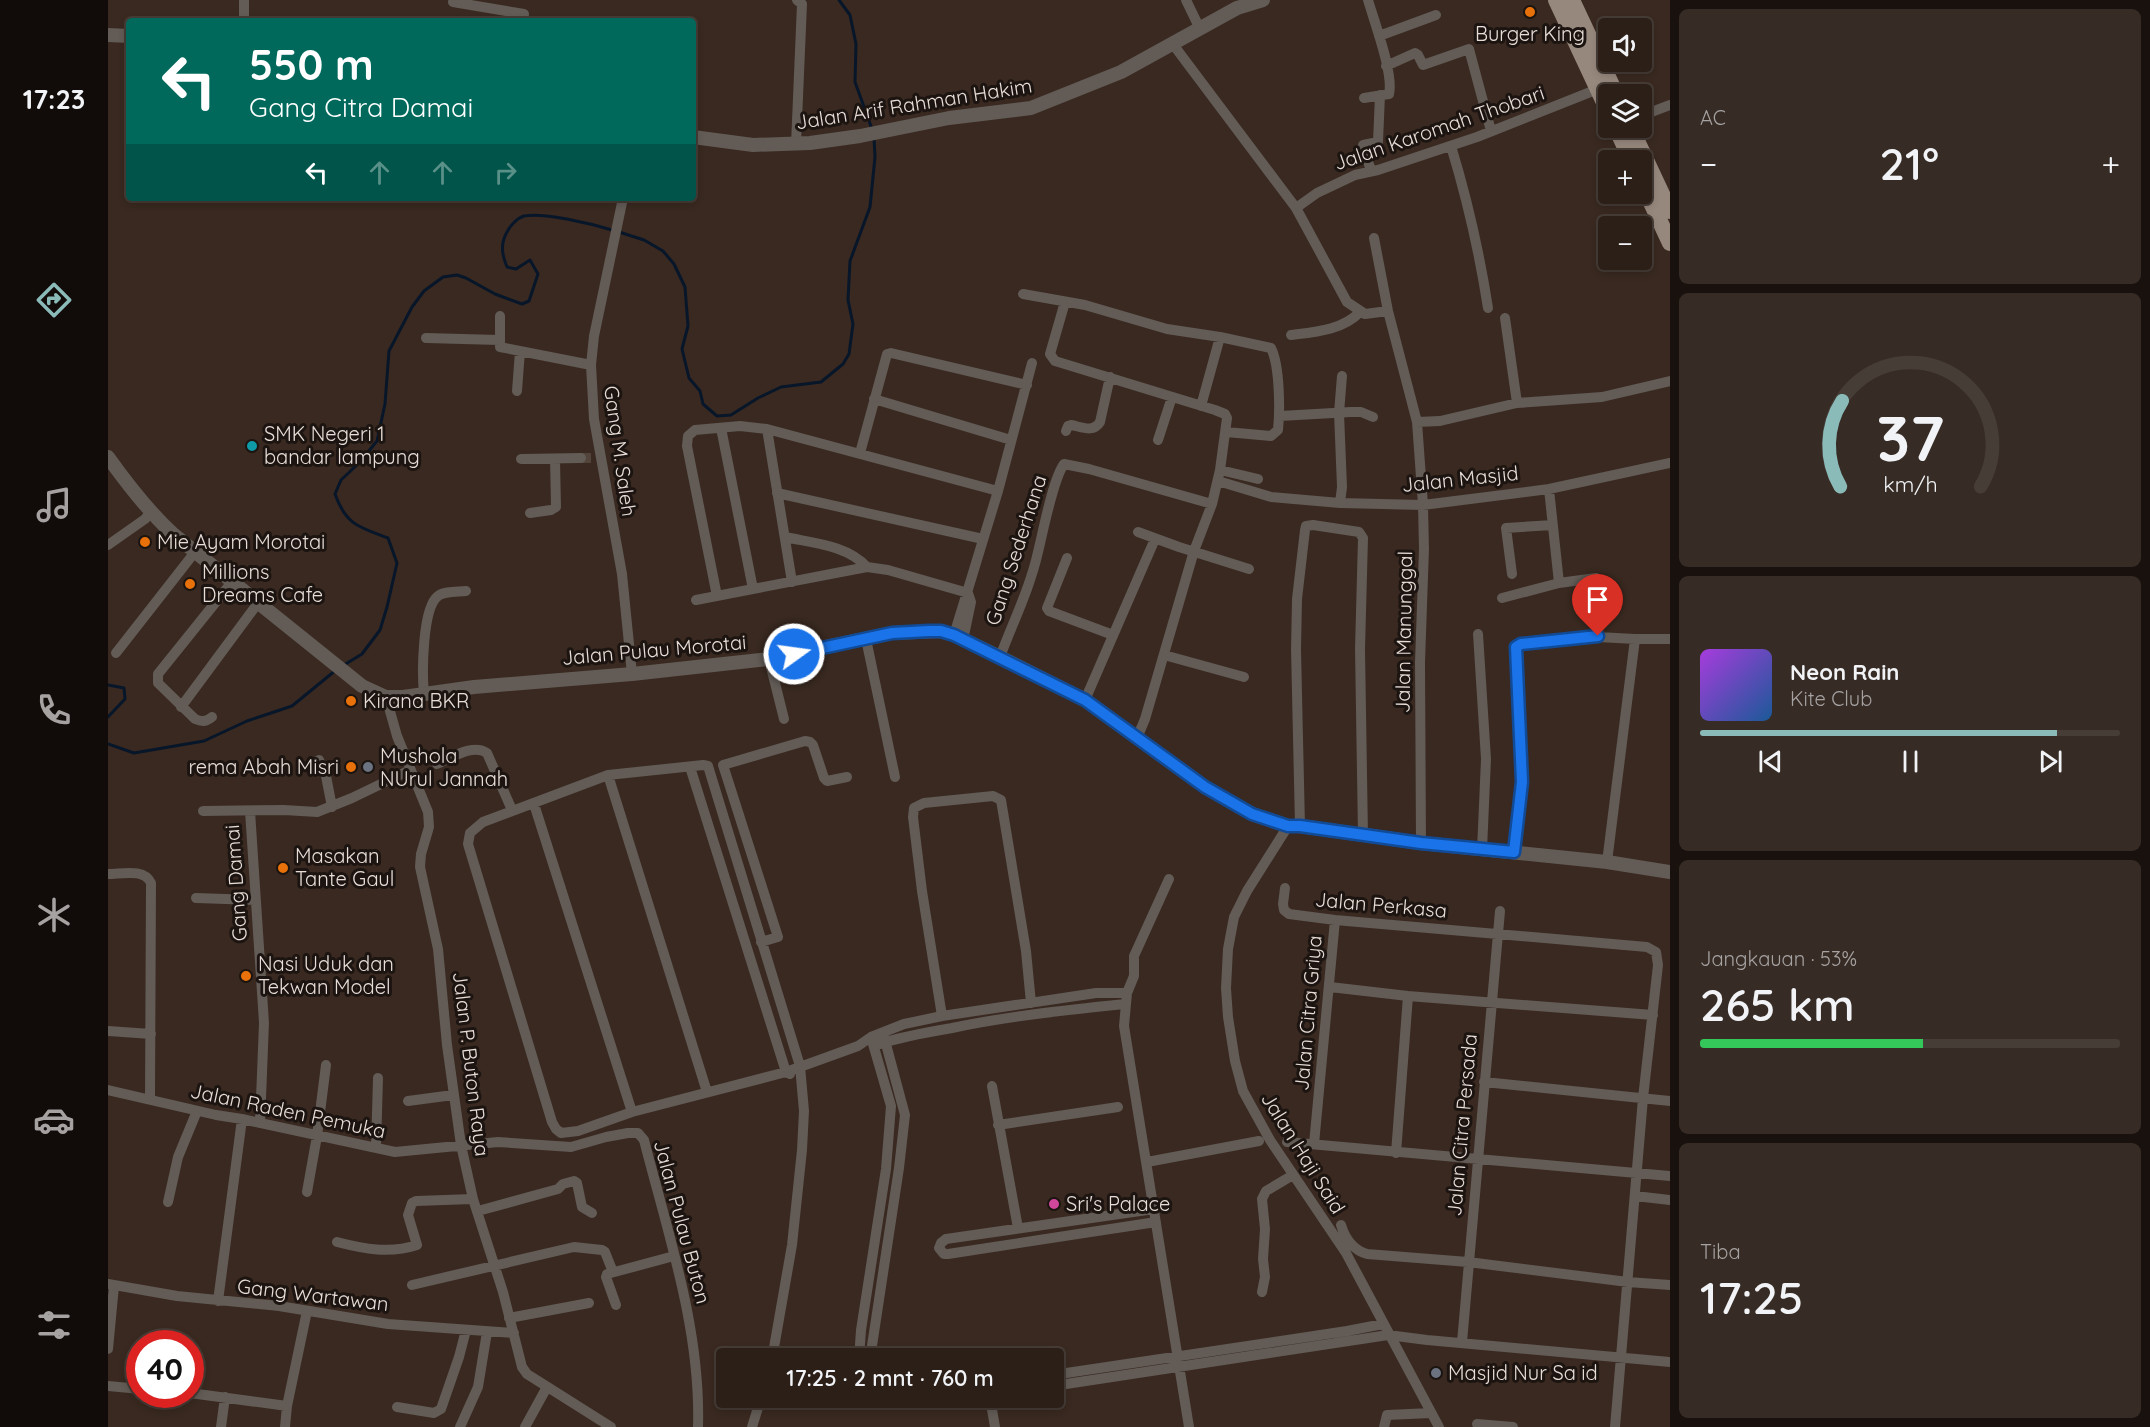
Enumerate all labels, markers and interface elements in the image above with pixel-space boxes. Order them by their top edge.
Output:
marker: Burger King [1523,5,1537,19]
map controls [1598,18,1652,270]
button: sound [1598,18,1652,72]
place label: Burger King [1475,21,1585,46]
text: 550 m [249,38,374,91]
icon: left [150,42,228,120]
street label: Jalan Arif Rahman Hakim [794,72,1034,135]
street label: Jalan Karomah Thobari [1330,80,1547,175]
text: 17:23 [23,82,85,116]
button: layers [1598,84,1652,138]
text: Gang Citra Damai [249,90,473,124]
text: AC [1700,105,1726,130]
text: 21° [1880,135,1939,191]
text: − [1700,143,1717,184]
text: + [2101,143,2120,184]
button: + [1598,150,1652,204]
icon: left [300,156,333,189]
icon: ahead [363,156,396,189]
icon: ahead [426,156,459,189]
icon: right [489,156,522,189]
button: − [1598,216,1652,270]
icon: directions [33,279,75,321]
street label: Gang M. Saleh [599,384,642,518]
text: 37 [1876,399,1944,477]
place label: SMK Negeri 1 bandar lampung [264,421,420,469]
marker: SMK Negeri 1 bandar lampung [245,439,259,453]
street label: Jalan Masjid [1400,460,1520,497]
text: km/h [1883,471,1937,497]
street label: Gang Sederhana [979,472,1052,628]
icon: music [33,484,75,526]
place label: Mie Ayam Morotai [157,529,325,554]
marker: Mie Ayam Morotai [138,535,152,549]
street label: Jalan Manunggal [1390,551,1417,713]
place label: Millions Dreams Cafe [202,559,323,607]
pin [1572,574,1623,636]
marker: Millions Dreams Cafe [183,577,197,591]
icon: arrive [1581,583,1614,616]
position arrow [762,622,826,686]
street label: Jalan Pulau Morotai [561,629,747,670]
text: Neon Rain [1790,658,1899,686]
text: Kite Club [1790,686,1872,711]
place label: Kirana BKR [363,688,469,713]
icon: phone [33,689,75,731]
marker: Kirana BKR [344,694,358,708]
place label: Mushola NUrul Jannah [380,743,508,791]
icon: previous [1754,745,1787,778]
icon: pause [1894,745,1927,778]
icon: next [2034,745,2067,778]
place label: rema Abah Misri [188,754,339,779]
marker: rema Abah Misri [344,760,358,774]
marker: Mushola NUrul Jannah [361,760,375,774]
street label: Gang Damai [219,824,252,942]
place label: Masakan Tante Gaul [295,843,394,891]
marker: Masakan Tante Gaul [276,861,290,875]
street label: Jalan Perkasa [1314,886,1448,923]
icon: climate [33,894,75,936]
street label: Jalan Citra Griya [1288,934,1327,1092]
text: Jangkauan · 53% [1700,946,1857,971]
place label: Nasi Uduk dan Tekwan Model [258,951,394,999]
marker: Nasi Uduk dan Tekwan Model [239,969,253,983]
street label: Jalan P. Buton Raya [448,970,495,1158]
text: 265 km [1700,976,1855,1032]
street label: Jalan Citra Persada [1441,1033,1482,1217]
street label: Jalan Raden Pemuka [188,1078,388,1143]
street label: Jalan Haji Said [1256,1087,1351,1218]
icon: car [33,1099,75,1141]
street label: Jalan Pulau Buton [649,1137,716,1307]
place label: Sri's Palace [1066,1191,1170,1216]
marker: Sri's Palace [1047,1197,1061,1211]
text: Tiba [1700,1239,1741,1264]
text: 17:25 [1700,1269,1803,1325]
street label: Gang Wartawan [236,1273,390,1316]
icon: filters [33,1304,75,1346]
speed limit sign: 40 [126,1330,204,1408]
place label: Masjid Nur Sa id [1448,1360,1598,1385]
text: 17:25 · 2 mnt · 760 m [786,1364,994,1392]
marker: Masjid Nur Sa id [1429,1366,1443,1380]

